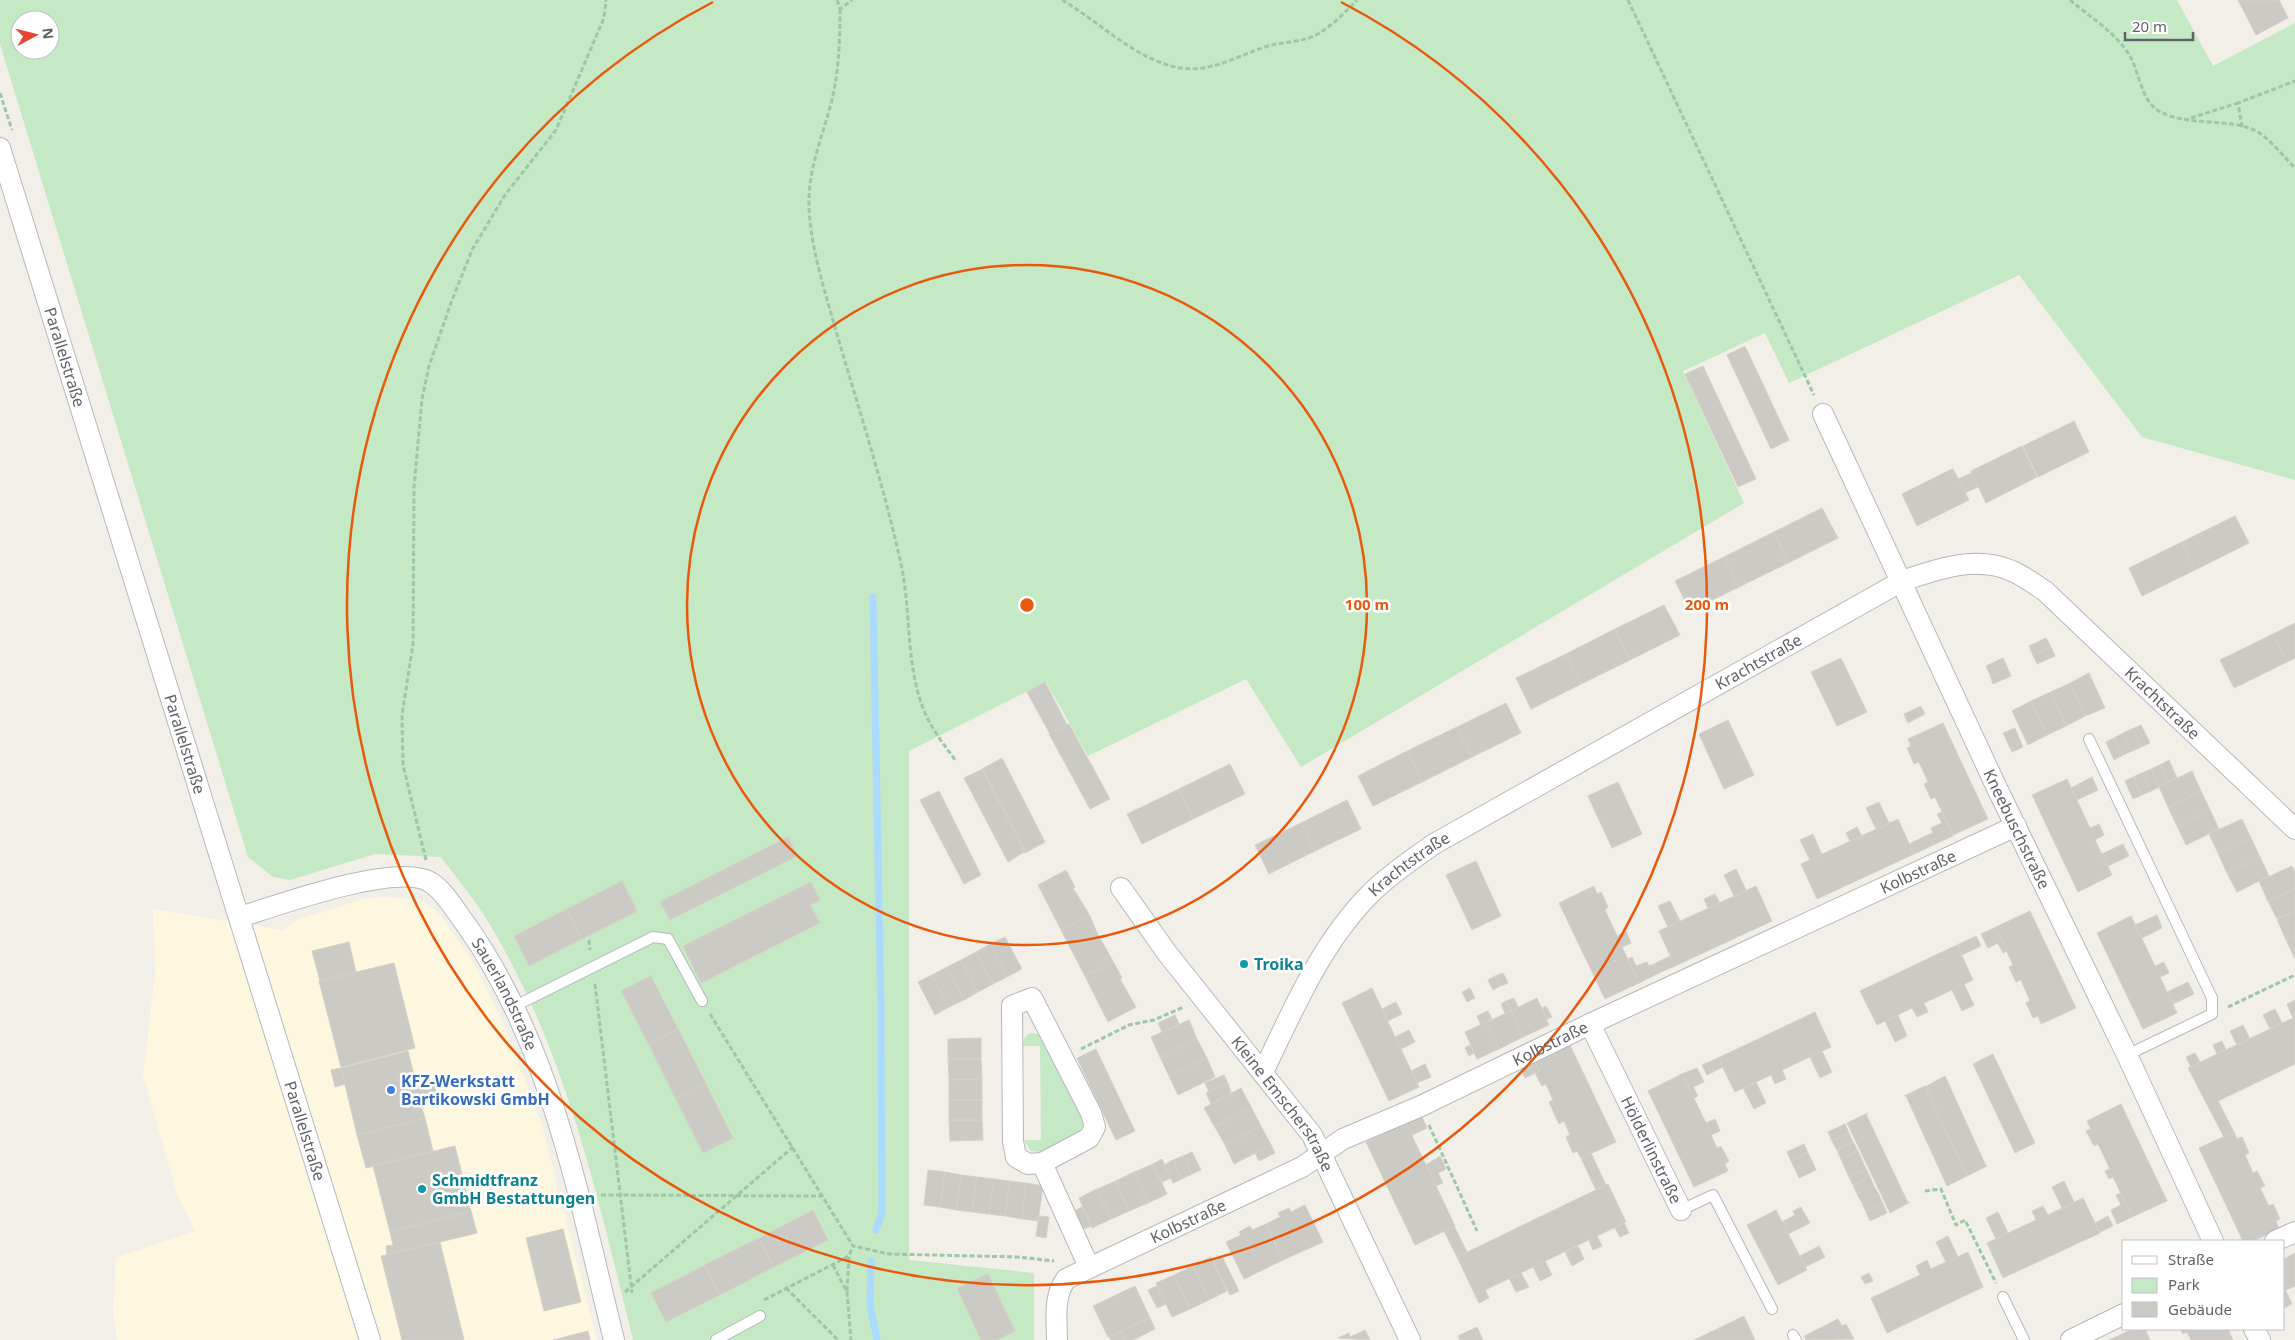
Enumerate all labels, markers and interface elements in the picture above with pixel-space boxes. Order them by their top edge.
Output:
north arrow [10,10,60,60]
scale bar [2125,10,2192,42]
text: 20 m [2132,16,2167,36]
text: N [38,27,59,40]
street label: Parallelstraße [39,305,91,410]
text: 100 m [1345,594,1389,614]
text: 200 m [1685,594,1729,614]
centre of rings [1018,596,1036,614]
street label: Krachtstraße [1711,629,1806,695]
street label: Krachtstraße [2120,662,2205,744]
street label: Parallelstraße [159,691,211,797]
street label: Kneebuschstraße [1979,765,2055,893]
street label: Krachtstraße [1363,826,1453,901]
street label: Kolbstraße [1876,844,1960,899]
street label: Sauerlandstraße [467,933,543,1053]
place label: Troika [1254,953,1304,975]
marker: Troika [1238,958,1250,970]
street label: Kolbstraße [1509,1016,1592,1071]
street label: Kleine Emscherstraße [1226,1031,1339,1175]
place label: KFZ-Werkstatt Bartikowski GmbH [401,1070,550,1110]
street label: Parallelstraße [279,1078,331,1183]
marker: KFZ-Werkstatt Bartikowski GmbH [385,1084,397,1096]
street label: Hölderlinstraße [1616,1092,1687,1207]
place label: Schmidtfranz GmbH Bestattungen [432,1169,595,1209]
marker: Schmidtfranz GmbH Bestattungen [416,1183,428,1195]
street label: Kolbstraße [1147,1194,1230,1248]
legend [2122,1240,2285,1330]
text: Straße [2168,1249,2214,1269]
text: Park [2168,1274,2200,1294]
text: Gebäude [2168,1299,2232,1319]

